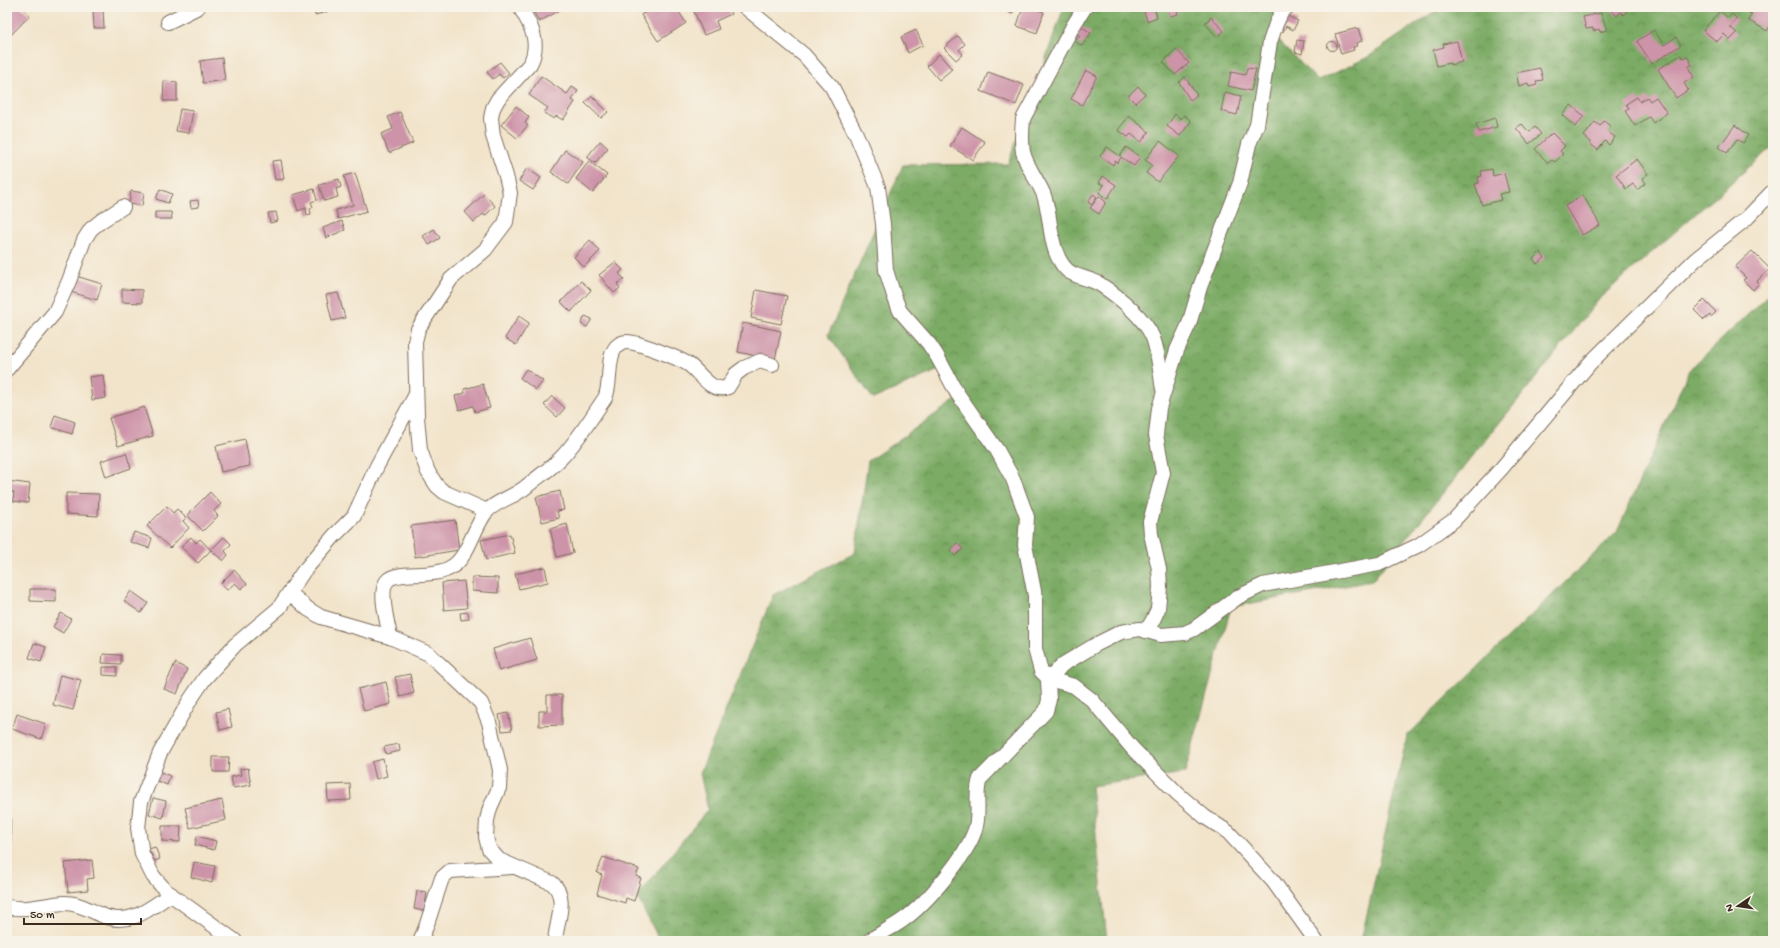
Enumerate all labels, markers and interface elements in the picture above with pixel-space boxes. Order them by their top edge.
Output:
north arrow [1718,886,1758,926]
scale bar [24,900,141,926]
text: N [1724,903,1737,913]
text: 50 m [30,909,55,923]

